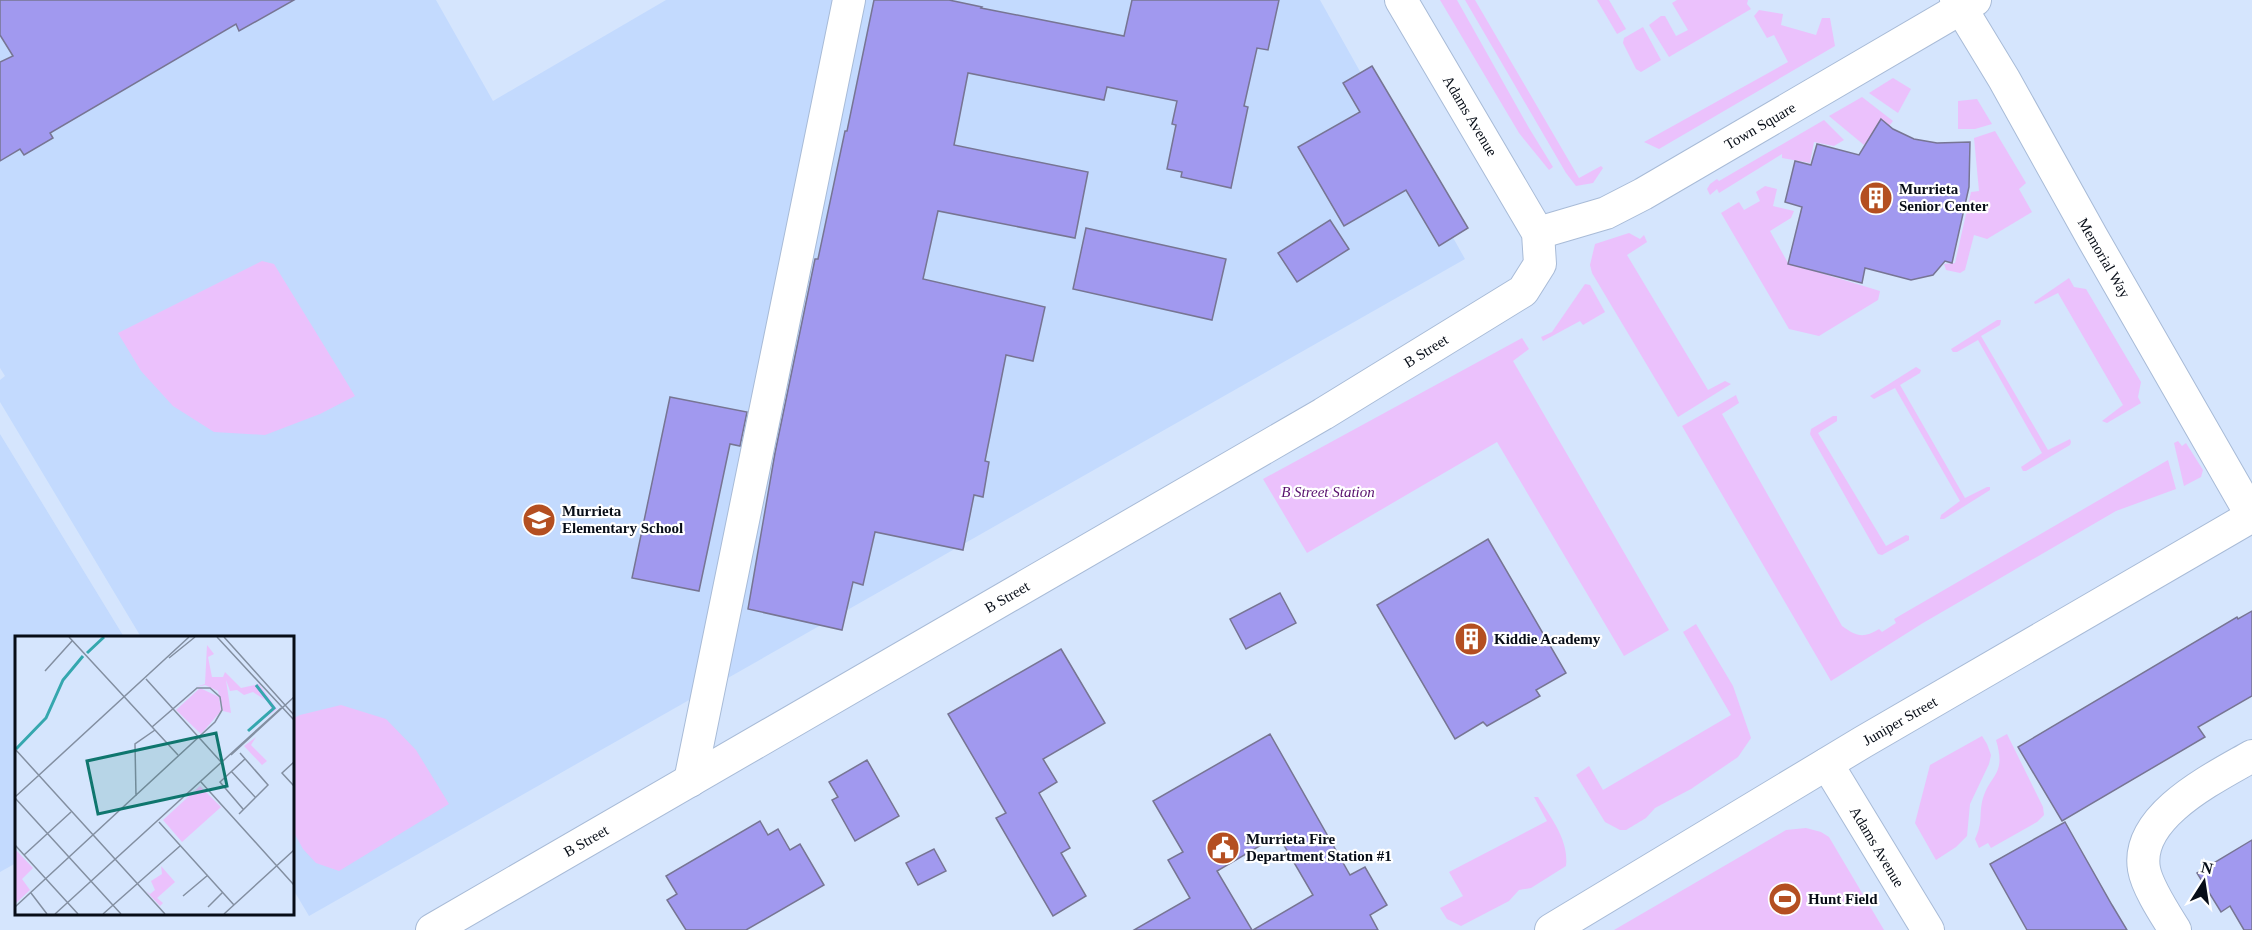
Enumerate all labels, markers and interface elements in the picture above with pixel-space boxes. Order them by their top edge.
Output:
street label: Adams Avenue [1440,73,1500,159]
street label: Town Square [1722,99,1799,153]
building icon: Murrieta Senior Center [1858,180,1894,216]
place label: Murrieta Senior Center [1899,181,1989,214]
street label: Memorial Way [2075,215,2134,301]
street label: B Street [1401,331,1452,371]
park label: B Street Station [1281,484,1375,500]
school or university icon: Murrieta Elementary School [521,502,557,538]
place label: Murrieta Elementary School [562,503,683,536]
street label: B Street [982,577,1033,616]
building icon: Kiddie Academy [1453,621,1489,657]
place label: Kiddie Academy [1494,631,1601,647]
inset map [15,636,294,915]
street label: Juniper Street [1860,693,1941,749]
street label: Adams Avenue [1847,804,1907,890]
street label: B Street [561,821,612,860]
public building icon: Murrieta Fire Department Station #1 [1205,830,1241,866]
place label: Murrieta Fire Department Station #1 [1246,831,1392,864]
north arrow [2174,852,2234,912]
text: N [2200,858,2215,877]
sports icon: Hunt Field [1767,881,1803,917]
place label: Hunt Field [1808,891,1878,907]

